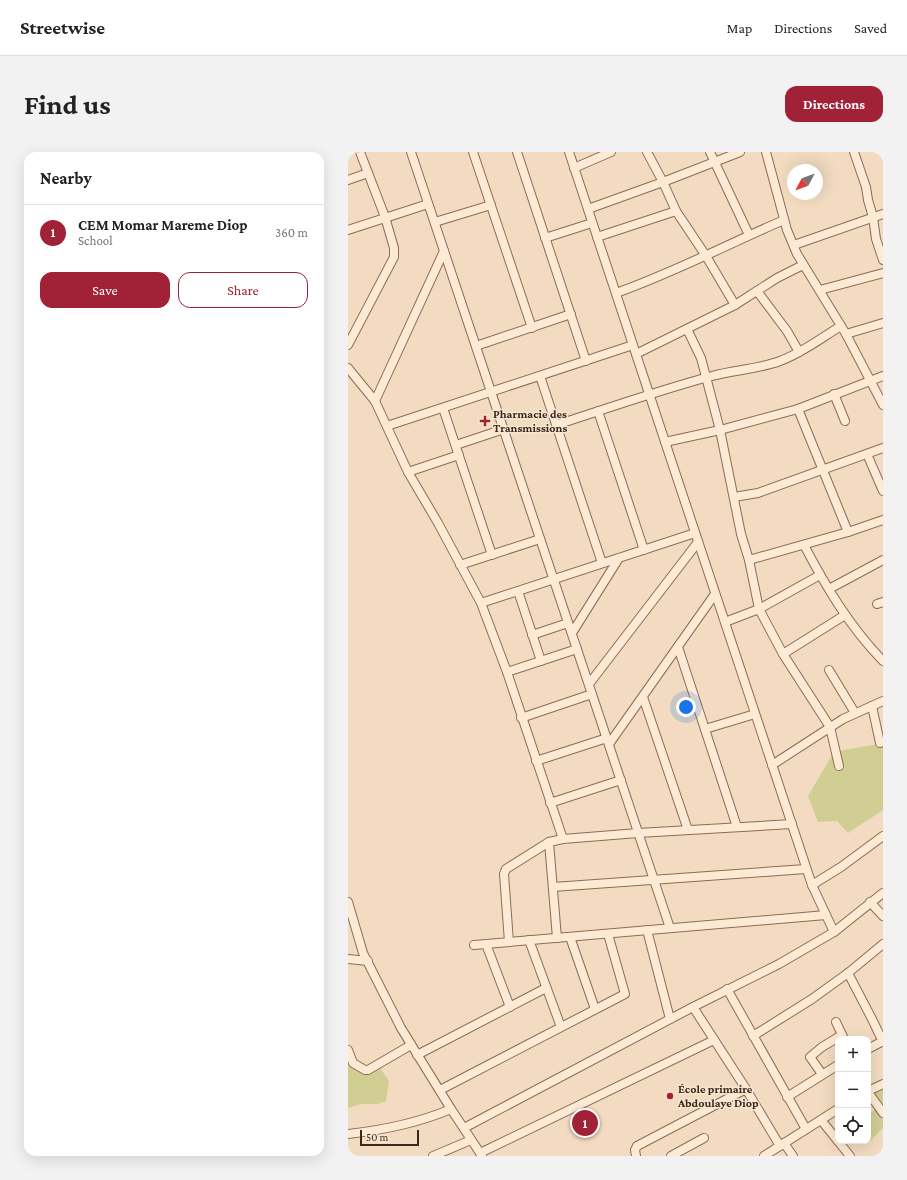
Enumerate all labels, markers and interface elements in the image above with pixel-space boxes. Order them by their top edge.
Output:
text: Streetwise [20,17,105,38]
text: Map [727,20,752,36]
text: Directions [774,20,832,36]
text: Saved [854,20,887,36]
button: Directions [785,86,883,122]
text: Find us [24,89,111,120]
north arrow [787,164,823,200]
text: Nearby [40,169,92,188]
text: CEM Momar Mareme Diop [78,217,248,233]
text: 1 [51,225,55,240]
text: 360 m [275,225,308,240]
text: School [78,233,113,248]
button: Save [40,272,170,308]
button: Share [178,272,308,308]
place label: Pharmacie des Transmissions [493,407,567,435]
marker: Pharmacie des Transmissions [480,416,490,426]
your location [676,697,696,717]
map controls [835,1036,871,1144]
button: + [835,1036,871,1072]
button: − [835,1072,871,1108]
place label: École primaire Abdoulaye Diop [677,1082,759,1110]
marker: École primaire Abdoulaye Diop [665,1091,675,1101]
pin: 1 [572,1108,598,1138]
button: locate [835,1108,871,1144]
scale bar [360,1128,419,1147]
text: 50 m [366,1131,388,1143]

